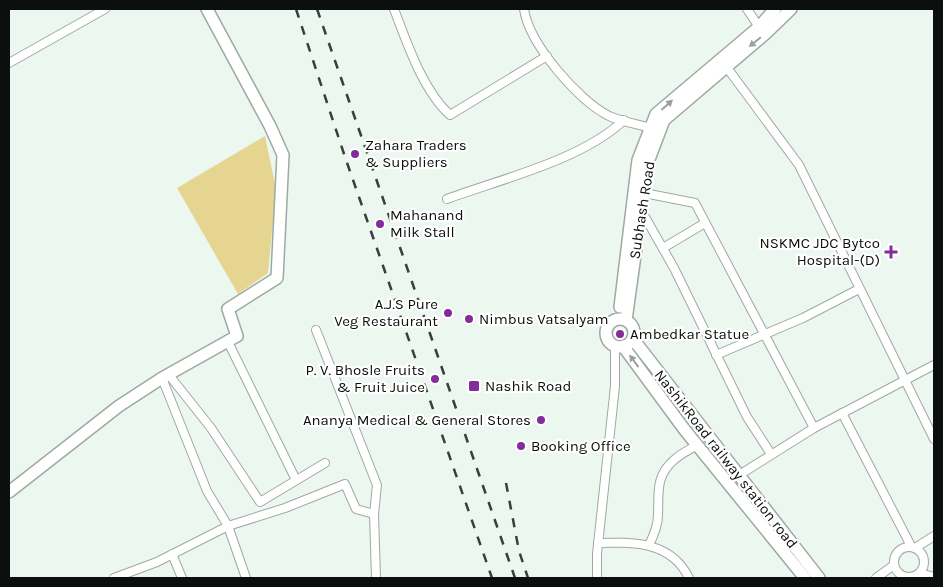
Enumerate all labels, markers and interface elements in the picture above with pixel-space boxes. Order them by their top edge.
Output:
one-way arrow [749,37,762,48]
one-way arrow [660,99,673,110]
place label: Zahara Traders & Suppliers [365,136,467,171]
marker: Zahara Traders & Suppliers [349,148,361,160]
street label: Subhash Road [625,160,659,260]
place label: Mahanand Milk Stall [390,206,464,241]
marker: Mahanand Milk Stall [374,218,386,230]
place label: NSKMC JDC Bytco Hospital-(D) [760,234,880,269]
marker: NSKMC JDC Bytco Hospital-(D) [884,245,898,259]
place label: A.J.S Pure Veg Restaurant [334,295,438,330]
marker: A.J.S Pure Veg Restaurant [442,307,454,319]
place label: Nimbus Vatsalyam [479,310,609,328]
marker: Nimbus Vatsalyam [463,313,475,325]
place label: Ambedkar Statue [630,325,749,343]
marker: Ambedkar Statue [614,328,626,340]
one-way arrow [629,355,640,368]
place label: P. V. Bhosle Fruits & Fruit Juice [306,361,425,396]
street label: NashikRoad railway station road [651,366,801,552]
marker: P. V. Bhosle Fruits & Fruit Juice [429,373,441,385]
place label: Nashik Road [485,377,571,395]
marker: Nashik Road [467,379,481,393]
place label: Ananya Medical & General Stores [303,411,531,429]
marker: Ananya Medical & General Stores [535,414,547,426]
place label: Booking Office [531,437,631,455]
marker: Booking Office [515,440,527,452]

